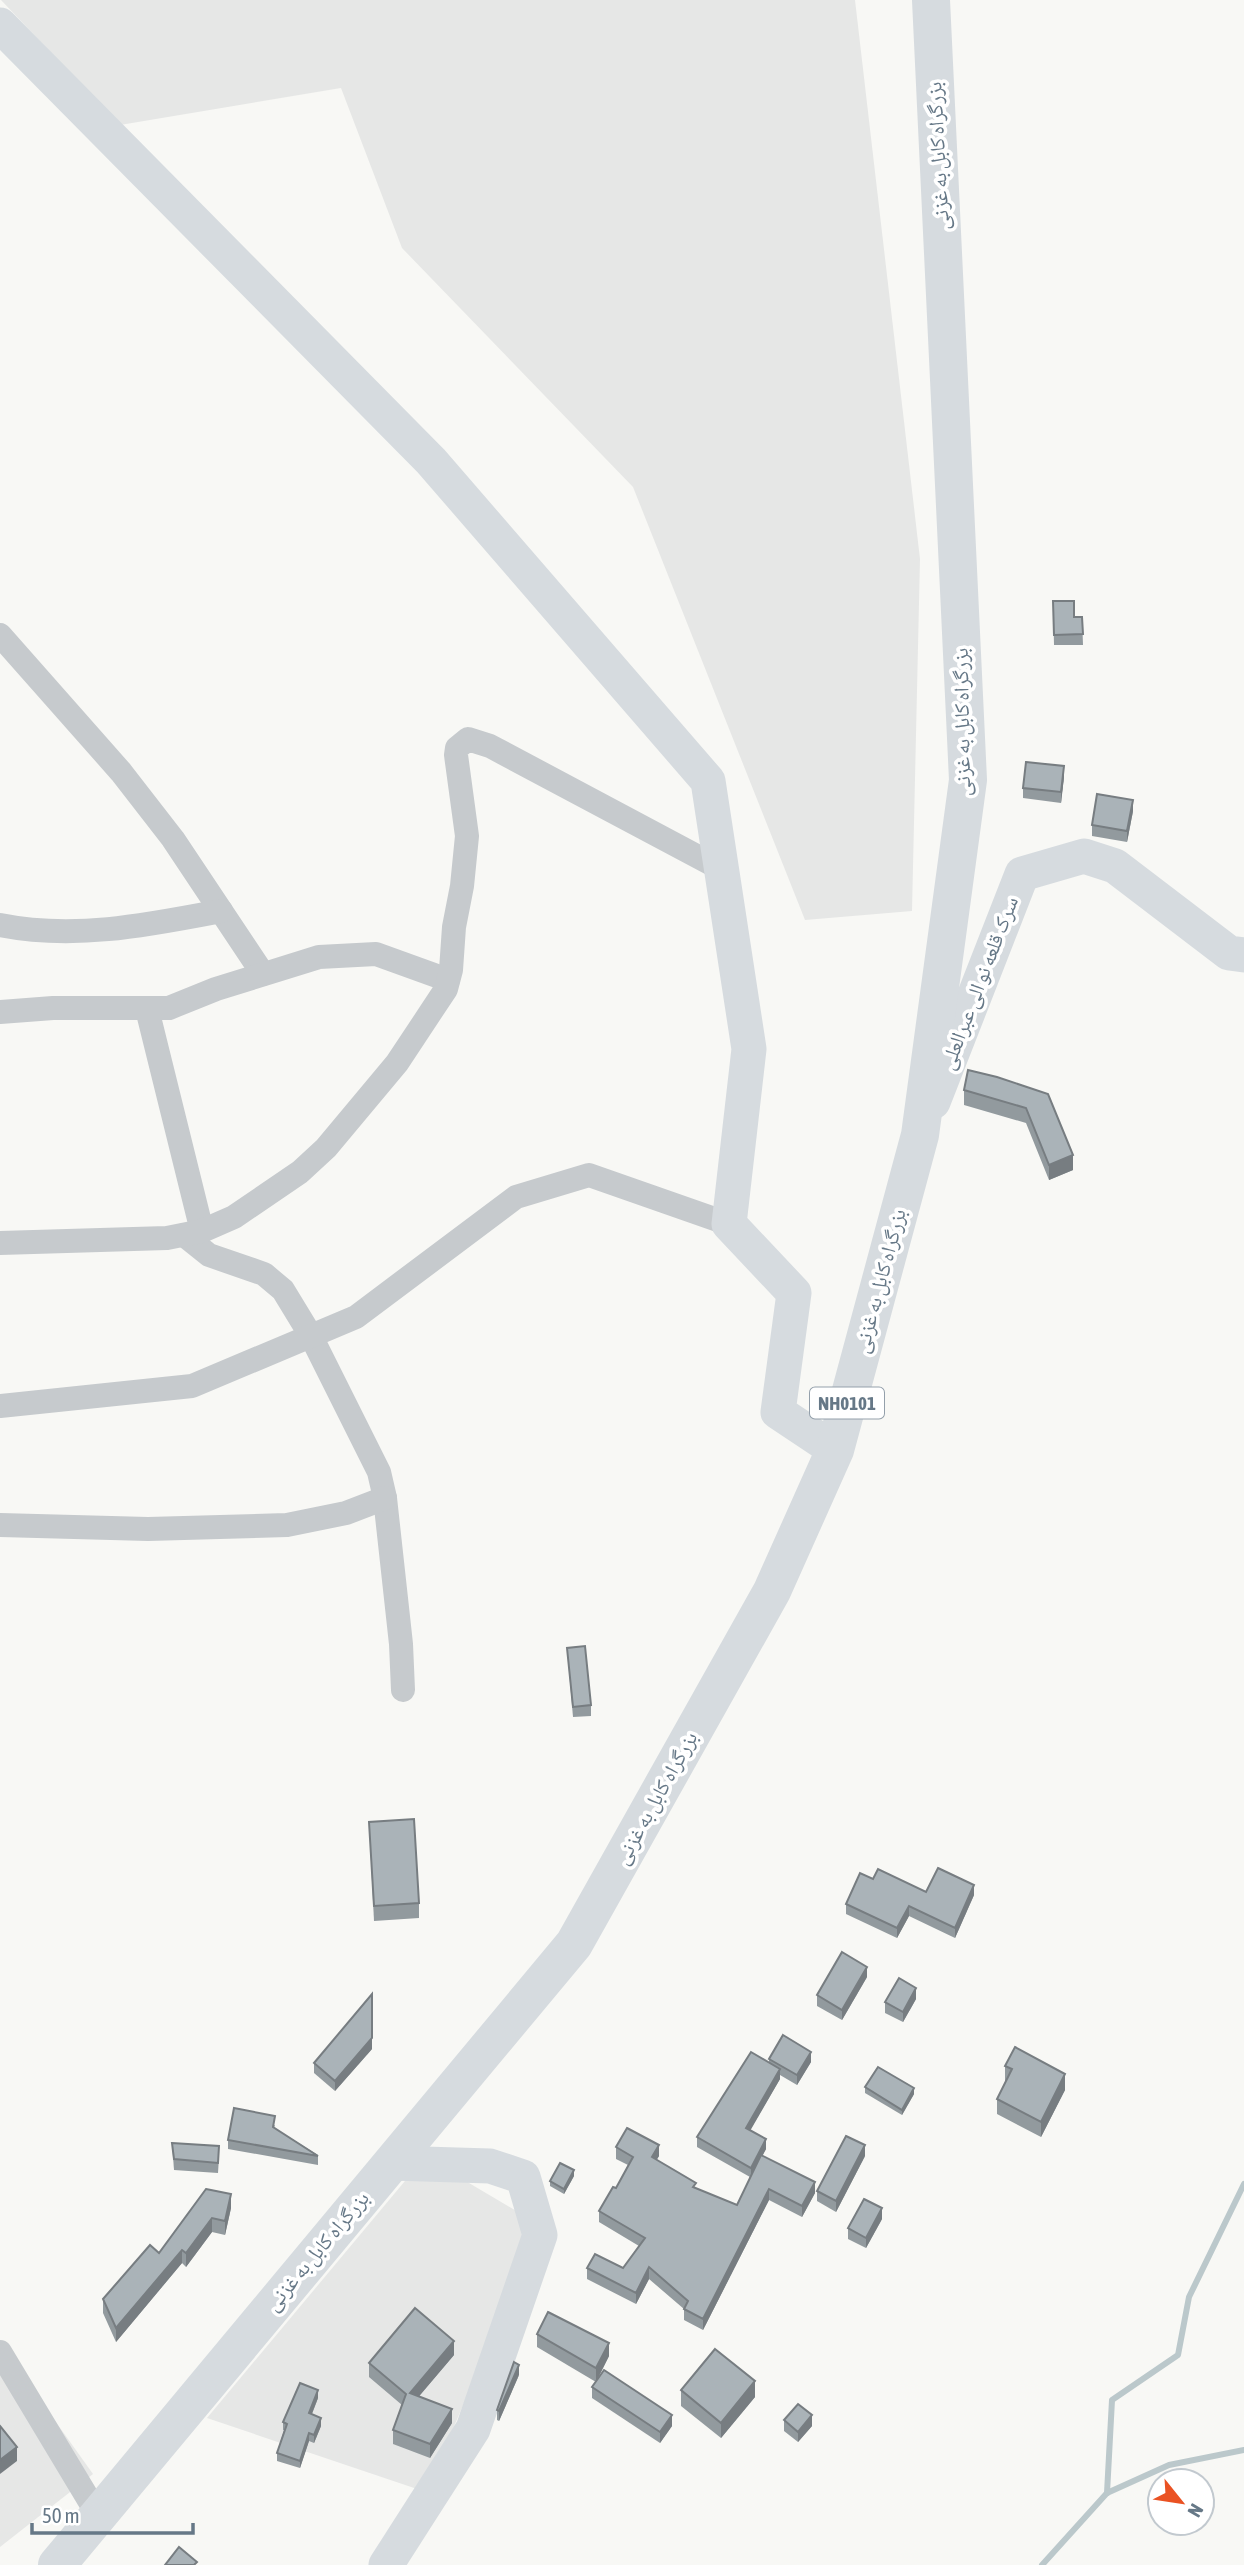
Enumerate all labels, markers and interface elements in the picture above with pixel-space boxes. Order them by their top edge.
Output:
street label: بزرگراه کابل به غزنی [921,81,955,231]
street label: بزرگراه کابل به غزنی [948,648,976,796]
street label: سرک قلعه نو الی عبرالعلی [934,893,1024,1073]
street label: بزرگراه کابل به غزنی [848,1206,912,1356]
road number: NH0101 [810,1387,884,1418]
street label: بزرگراه کابل به غزنی [609,1727,703,1869]
street label: بزرگراه کابل به غزنی [259,2186,375,2316]
north arrow [1146,2467,1216,2537]
scale bar [32,2492,192,2536]
text: N [1183,2500,1208,2521]
text: 50 m [42,2503,80,2527]

